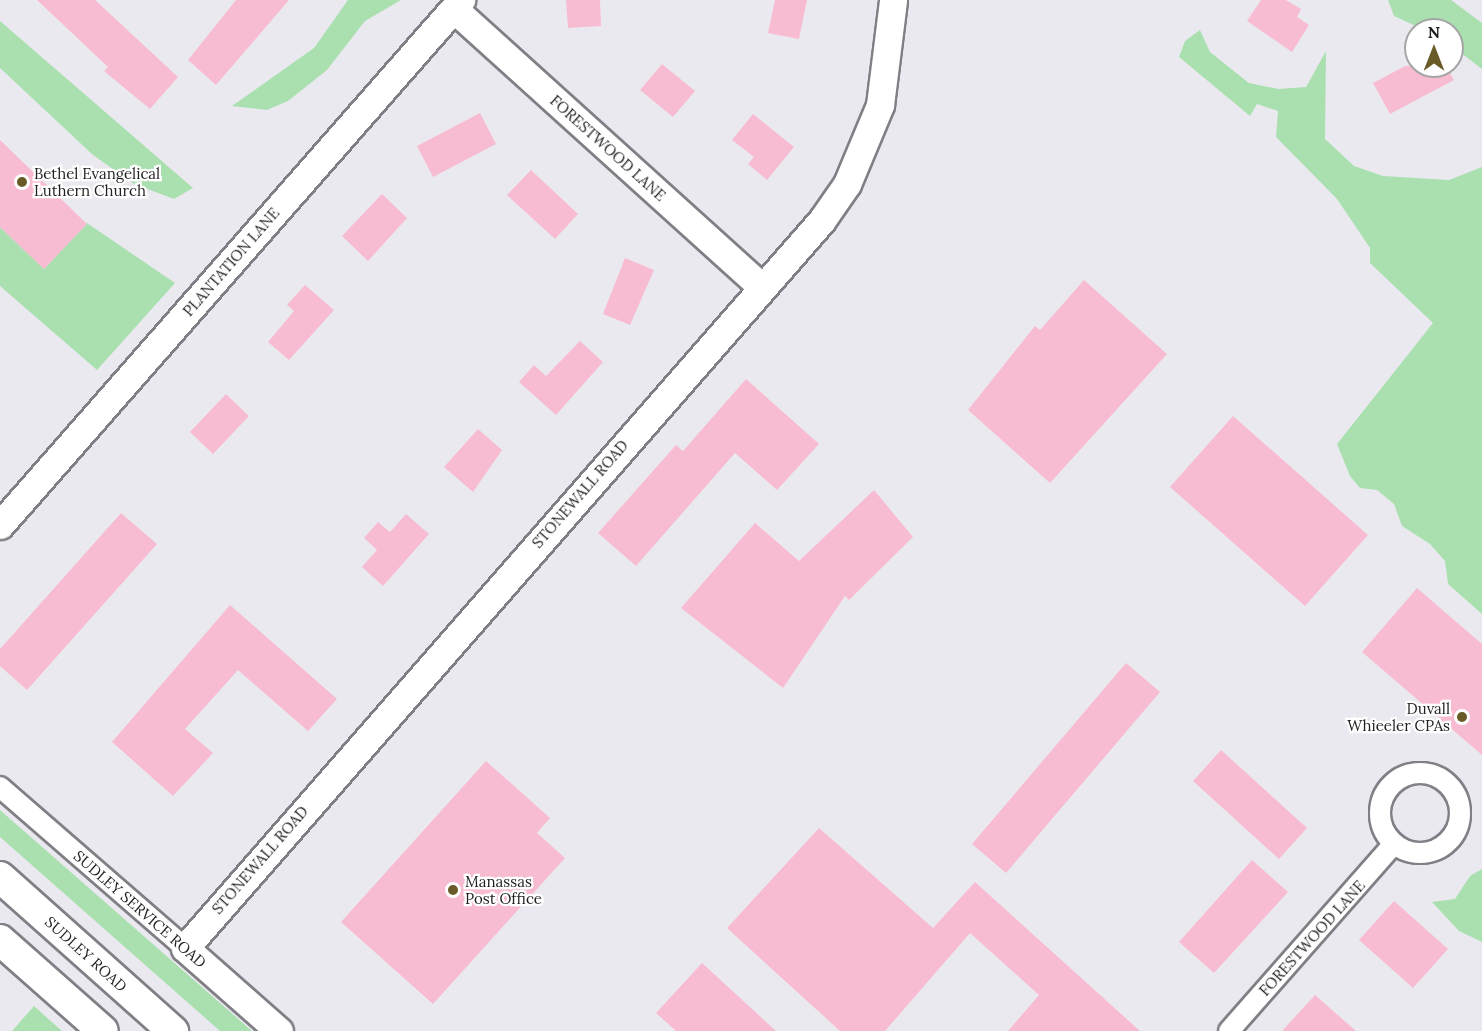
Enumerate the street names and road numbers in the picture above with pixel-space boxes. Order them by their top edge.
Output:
street label: FORESTWOOD LANE [546,91,670,205]
street label: PLANTATION LANE [179,204,283,320]
street label: STONEWALL ROAD [528,436,632,552]
street label: STONEWALL ROAD [208,802,312,918]
street label: SUDLEY SERVICE ROAD [70,847,210,971]
street label: FORESTWOOD LANE [1255,876,1369,1000]
street label: SUDLEY ROAD [41,913,131,995]

